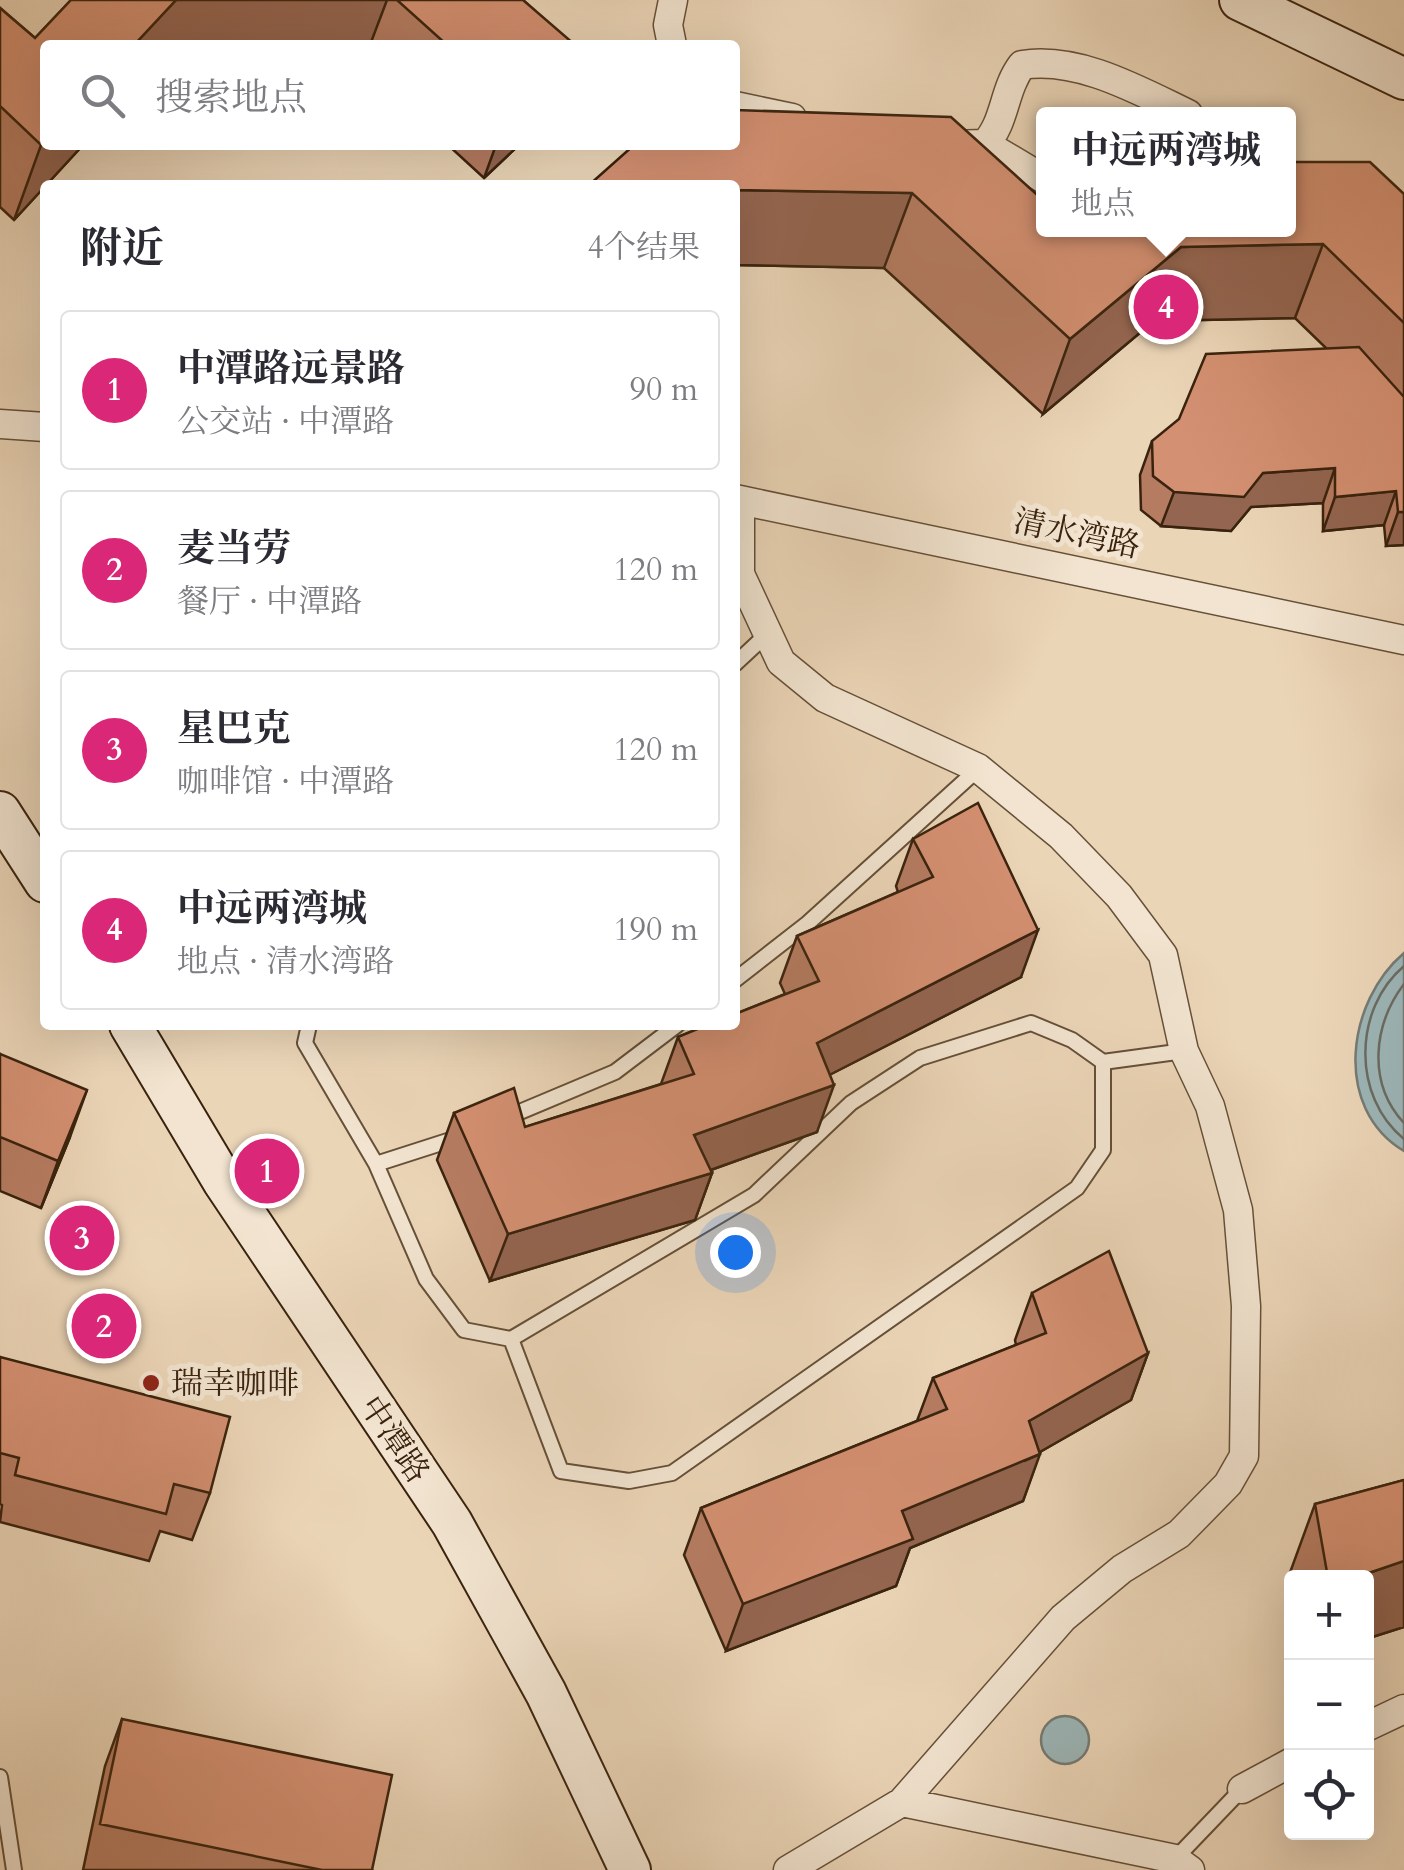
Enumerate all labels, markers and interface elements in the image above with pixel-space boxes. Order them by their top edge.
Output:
search box [40,40,740,150]
icon: search [75,68,130,123]
text: 搜索地点 [155,72,307,124]
popup [1036,107,1296,237]
text: 中远两湾城 [1071,125,1261,177]
text: 地点 [1071,182,1135,226]
text: 附近 [80,220,164,277]
text: 4个结果 [588,226,700,270]
pin: 4 [1134,270,1198,344]
text: 中潭路远景路 [177,343,405,395]
text: 1 [106,368,123,412]
text: 90 m [630,368,698,412]
text: 公交站 · 中潭路 [177,400,394,444]
street label: 清水湾路 [1010,499,1144,569]
text: 麦当劳 [177,523,291,575]
text: 2 [106,548,123,592]
text: 120 m [613,548,698,592]
text: 餐厅 · 中潭路 [177,580,362,624]
text: 星巴克 [177,703,291,755]
text: 3 [106,728,123,772]
text: 120 m [613,728,698,772]
text: 咖啡馆 · 中潭路 [177,760,394,804]
text: 中远两湾城 [177,883,367,935]
text: 4 [106,908,123,952]
text: 190 m [613,908,698,952]
text: 地点 · 清水湾路 [177,940,394,984]
pin: 1 [234,1134,300,1208]
pin: 3 [49,1200,114,1276]
your location [710,1227,761,1278]
pin: 2 [72,1288,136,1364]
place label: 瑞幸咖啡 [171,1362,299,1406]
marker: 瑞幸咖啡 [140,1372,162,1394]
street label: 中潭路 [349,1387,439,1492]
map controls [1284,1570,1374,1840]
button: + [1284,1570,1374,1660]
button: − [1284,1660,1374,1750]
button: locate [1284,1750,1374,1840]

